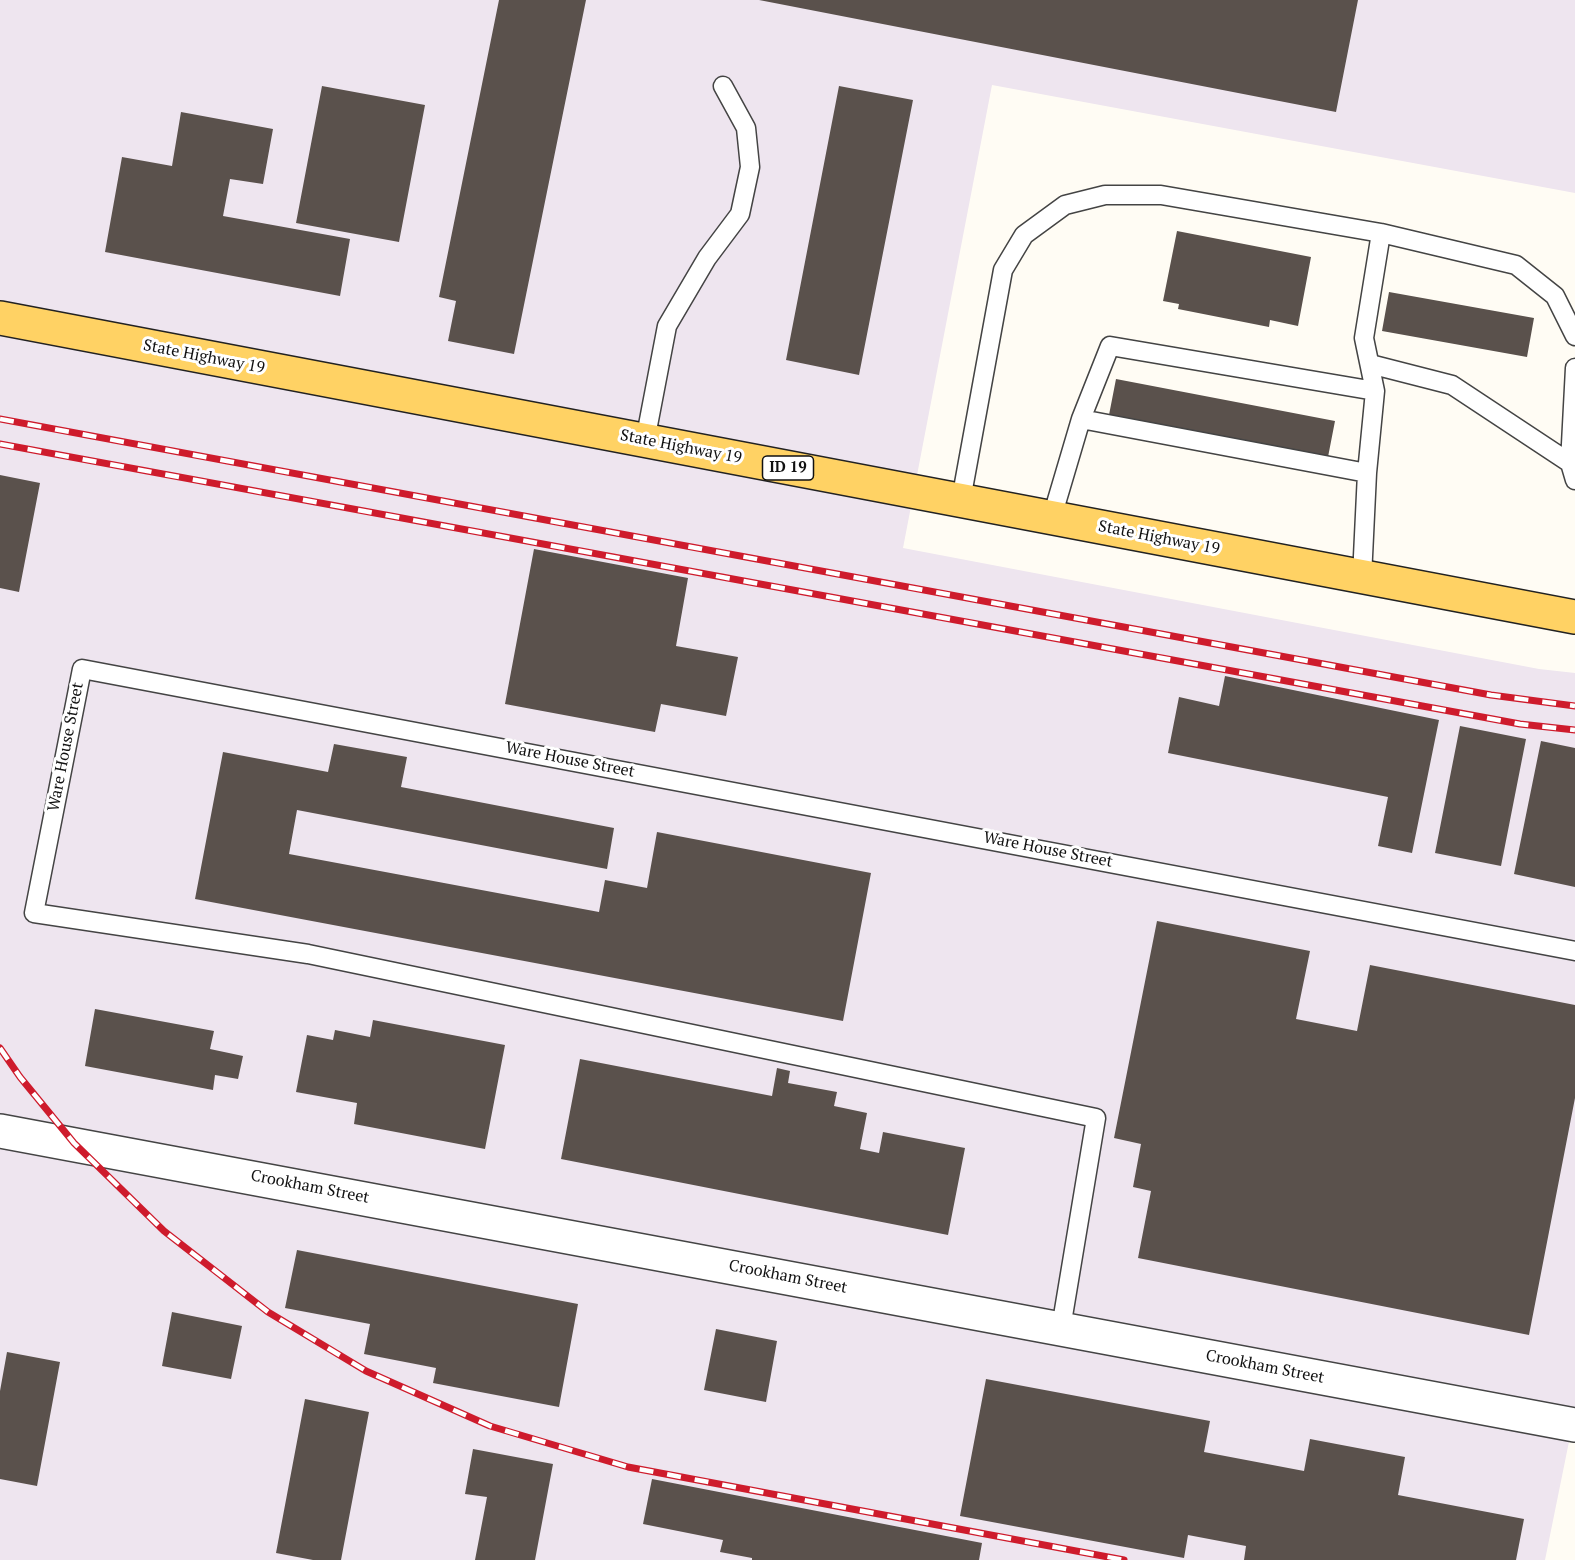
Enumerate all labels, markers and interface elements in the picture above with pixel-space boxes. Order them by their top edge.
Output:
street label: State Highway 19 [142,336,266,378]
street label: State Highway 19 [619,426,743,468]
road number: ID 19 [762,456,814,480]
street label: State Highway 19 [1097,517,1221,559]
street label: Ware House Street [44,681,88,813]
street label: Ware House Street [504,738,636,782]
street label: Ware House Street [982,828,1114,872]
street label: Crookham Street [249,1166,371,1208]
street label: Crookham Street [727,1256,849,1298]
street label: Crookham Street [1204,1346,1326,1388]

